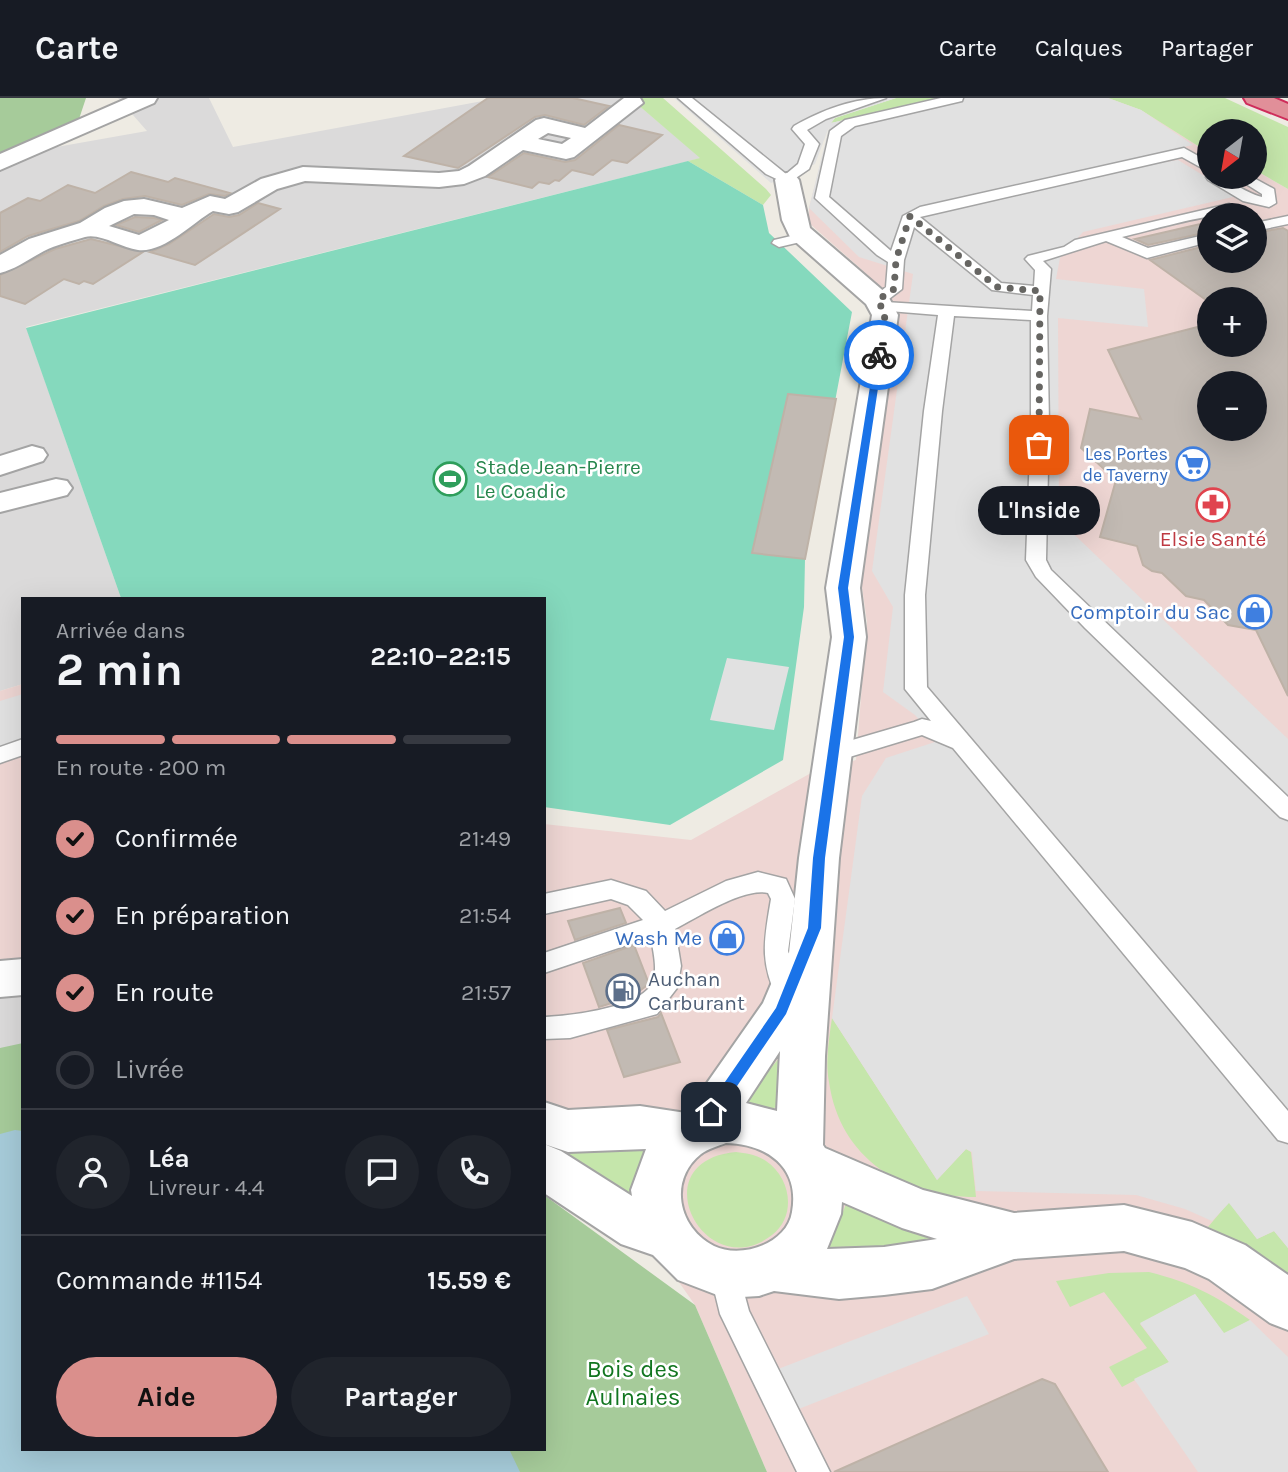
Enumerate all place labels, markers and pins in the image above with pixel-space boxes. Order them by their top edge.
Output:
pin [1009,415,1069,475]
place label: Les Portes de Taverny [1082,443,1169,486]
supermarket icon: Les Portes de Taverny [1174,445,1212,483]
place label: Stade Jean-Pierre Le Coadic [475,455,641,503]
sports icon: Stade Jean-Pierre Le Coadic [431,460,469,498]
pharmacy icon: Elsie Santé [1194,486,1232,524]
callout: L'Inside [978,487,1100,536]
place label: Elsie Santé [1160,527,1266,551]
shop icon: Comptoir du Sac [1236,593,1274,631]
place label: Comptoir du Sac [1070,600,1230,624]
shop icon: Wash Me [708,919,746,957]
place label: Wash Me [615,926,702,950]
place label: Auchan Carburant [648,967,745,1015]
fuel station icon: Auchan Carburant [604,972,642,1010]
pin [681,1082,741,1142]

